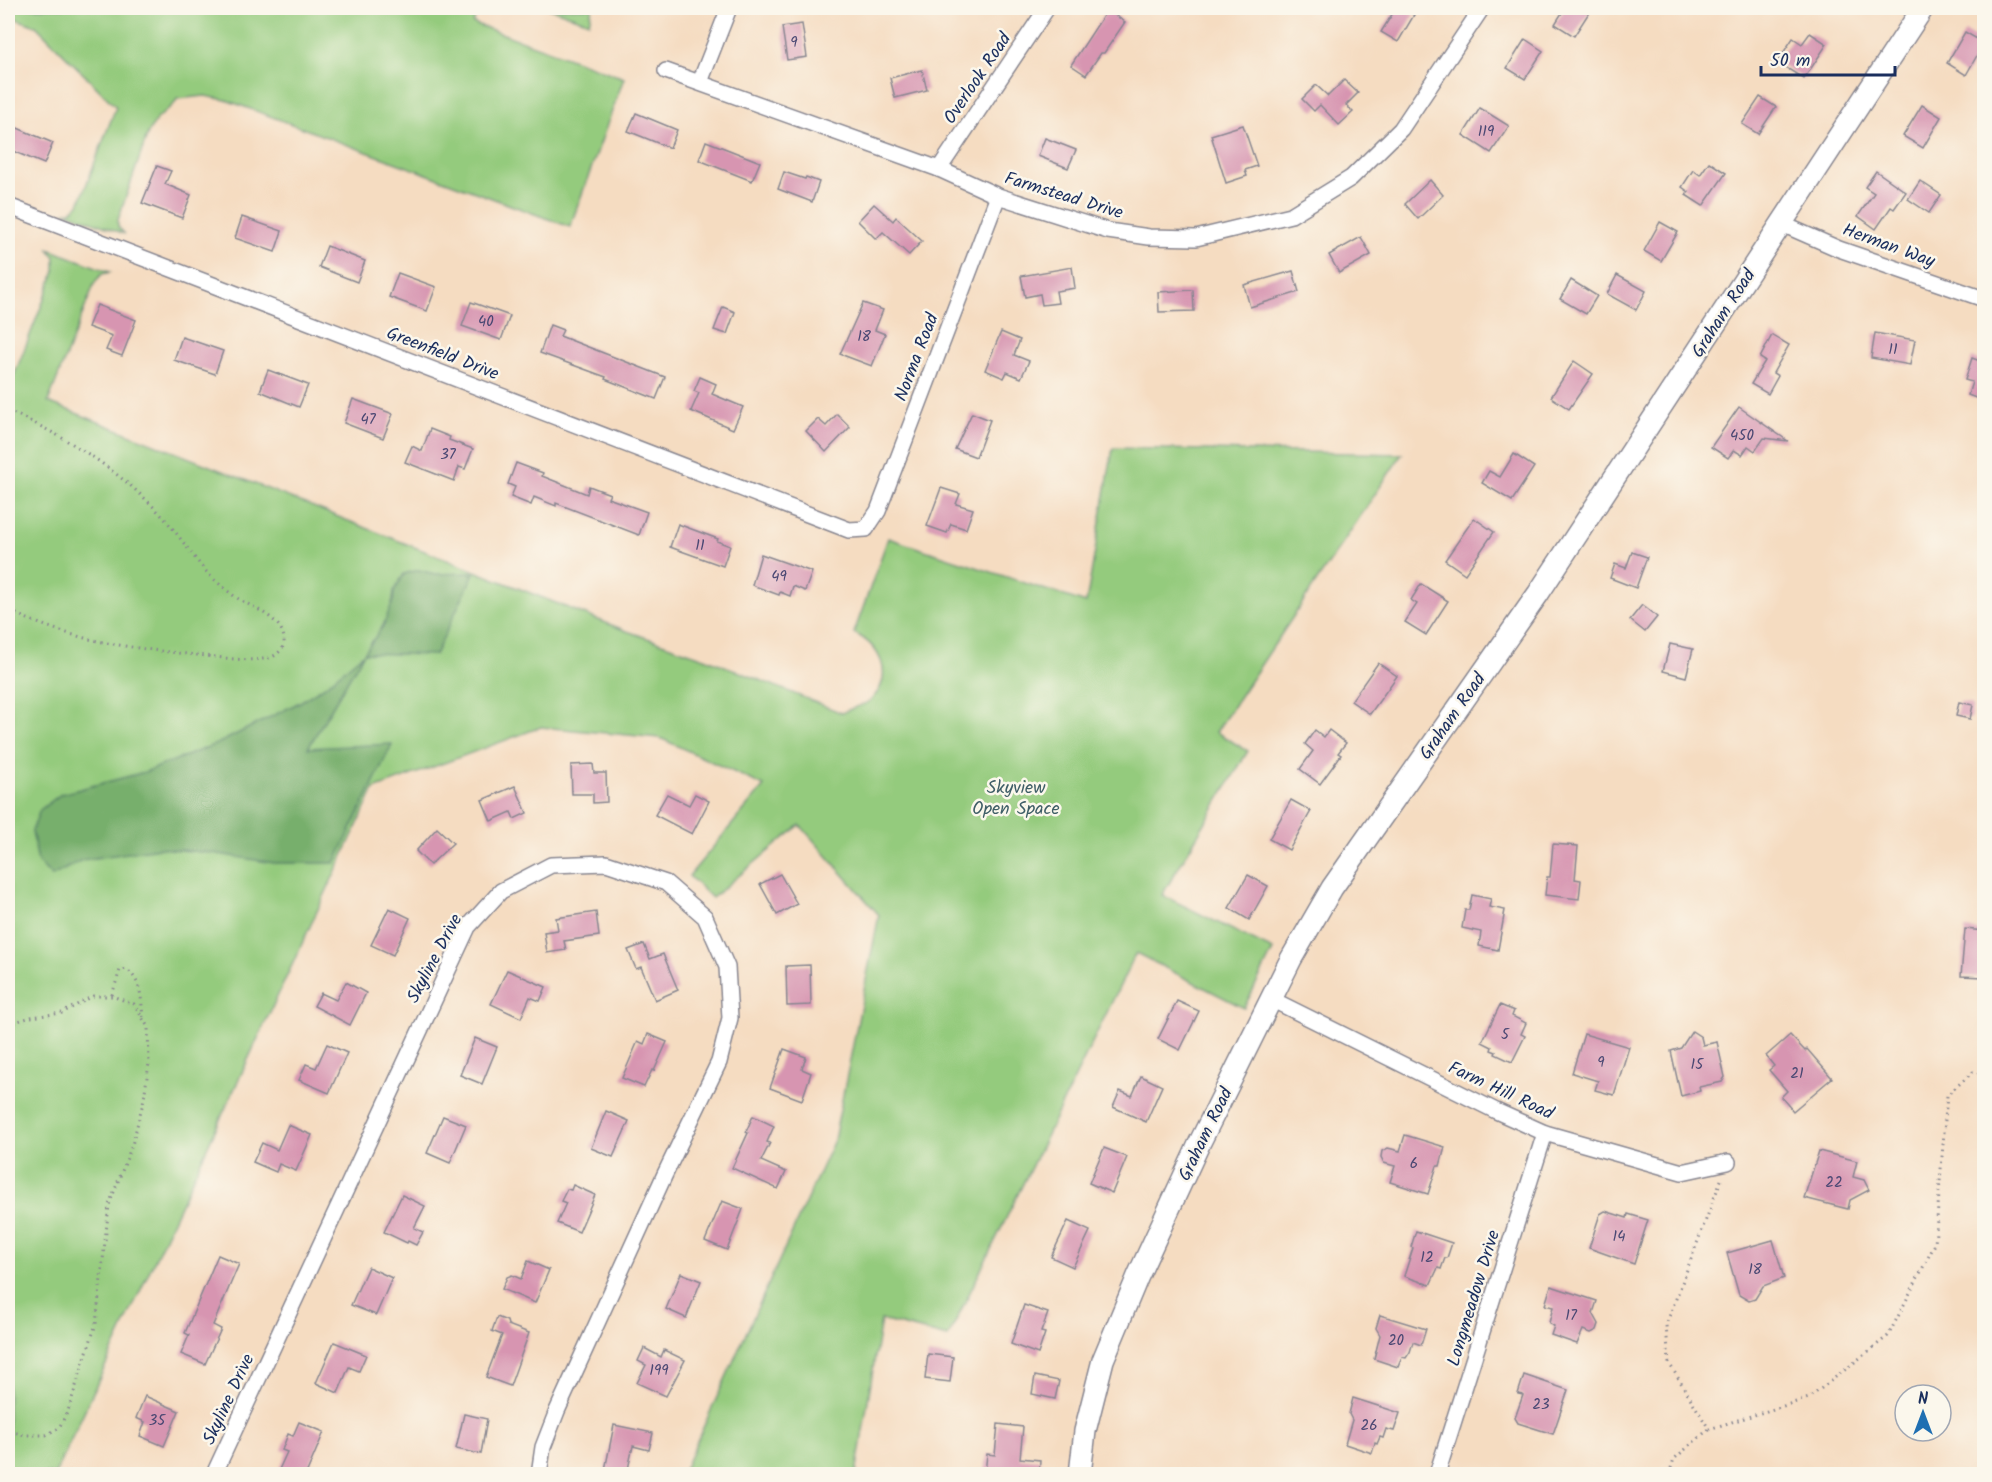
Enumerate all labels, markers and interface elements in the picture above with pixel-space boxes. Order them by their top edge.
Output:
street label: Overlook Road [937,26,1020,131]
house number: 9 [790,31,798,55]
scale bar [1761,39,1894,77]
text: 50 m [1770,47,1810,76]
house number: 119 [1478,120,1495,144]
street label: Farmstead Drive [1000,165,1127,228]
street label: Herman Way [1838,216,1939,277]
street label: Graham Road [1685,263,1765,364]
street label: Norma Road [887,308,948,406]
house number: 40 [478,310,494,334]
street label: Greenfield Drive [382,320,503,389]
house number: 18 [857,325,872,349]
house number: 11 [1888,338,1898,362]
house number: 47 [360,408,377,432]
house number: 450 [1730,424,1754,448]
house number: 37 [440,443,457,467]
house number: 11 [695,534,705,558]
house number: 49 [771,565,787,589]
street label: Graham Road [1412,666,1495,767]
park label: Skyview Open Space [972,774,1060,824]
street label: Skyline Drive [400,909,471,1009]
house number: 5 [1501,1023,1510,1047]
house number: 9 [1597,1051,1605,1075]
house number: 15 [1691,1053,1704,1077]
street label: Farm Hill Road [1443,1054,1559,1129]
house number: 21 [1790,1062,1804,1086]
street label: Graham Road [1171,1082,1242,1186]
house number: 6 [1410,1152,1418,1176]
house number: 22 [1825,1171,1843,1195]
house number: 14 [1613,1225,1625,1249]
street label: Longmeadow Drive [1440,1227,1509,1370]
house number: 12 [1420,1246,1434,1270]
house number: 18 [1748,1258,1763,1282]
house number: 17 [1565,1304,1578,1328]
house number: 20 [1388,1329,1405,1353]
street label: Skyline Drive [196,1349,263,1450]
house number: 199 [649,1359,669,1383]
north arrow [1893,1383,1953,1443]
text: N [1918,1387,1928,1412]
house number: 23 [1532,1393,1550,1417]
house number: 35 [149,1409,166,1433]
house number: 26 [1360,1414,1378,1438]

